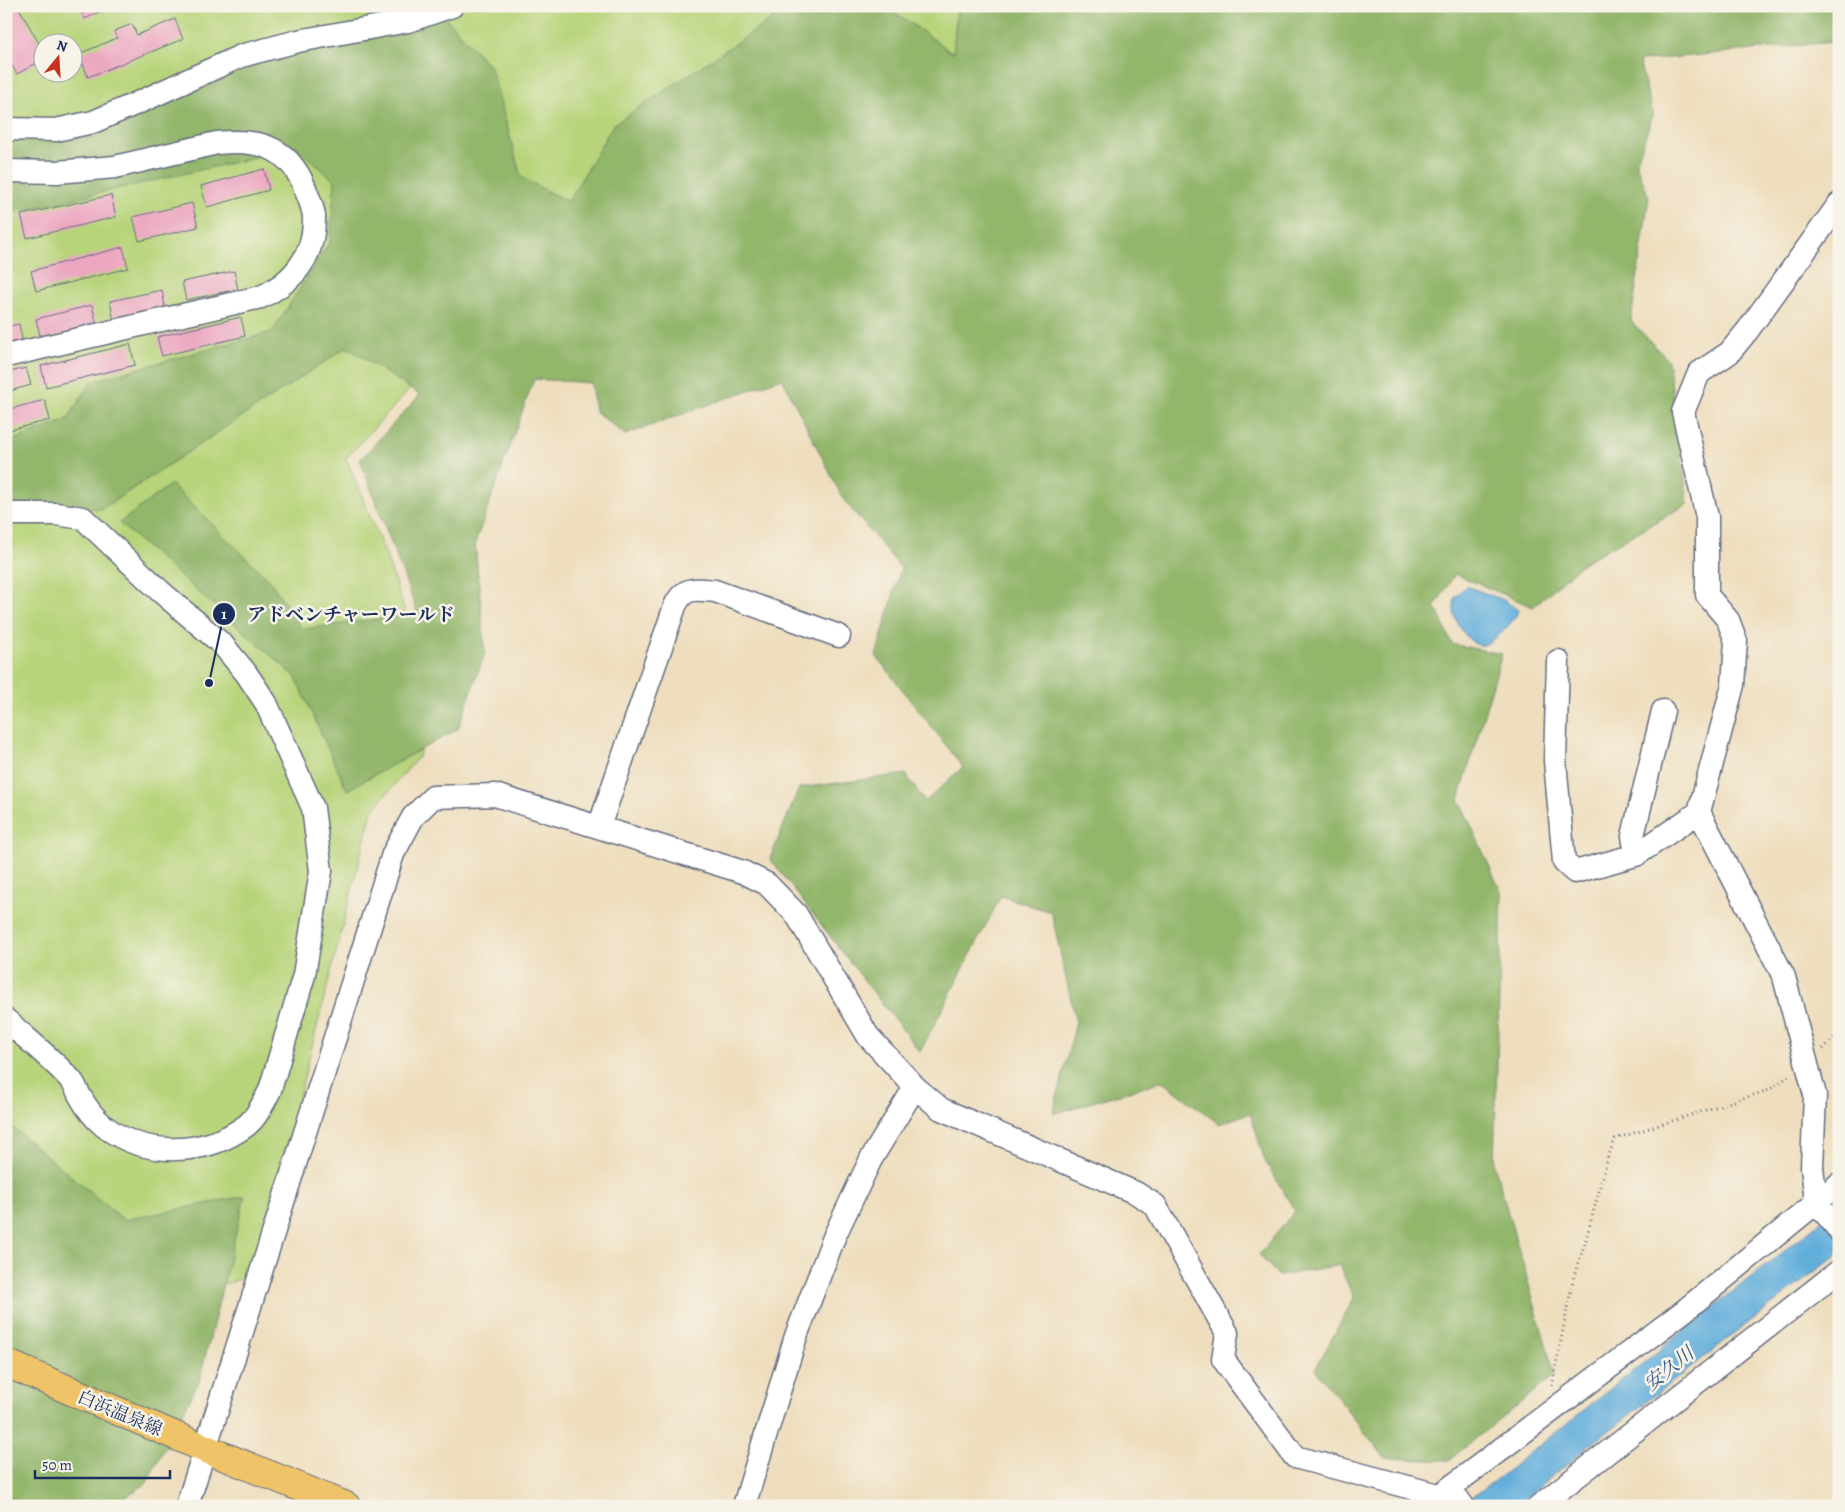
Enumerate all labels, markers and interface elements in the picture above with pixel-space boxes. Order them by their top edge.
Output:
north arrow [32,32,82,82]
text: N [54,36,70,57]
callout: アドベンチャーワールド [211,597,465,631]
text: アドベンチャーワールド [247,602,455,628]
text: 1 [221,604,227,624]
water label: 安久川 [1639,1340,1701,1397]
street label: 白浜温泉線 [74,1384,166,1442]
scale bar [35,1447,170,1479]
text: 50 m [42,1455,72,1475]

